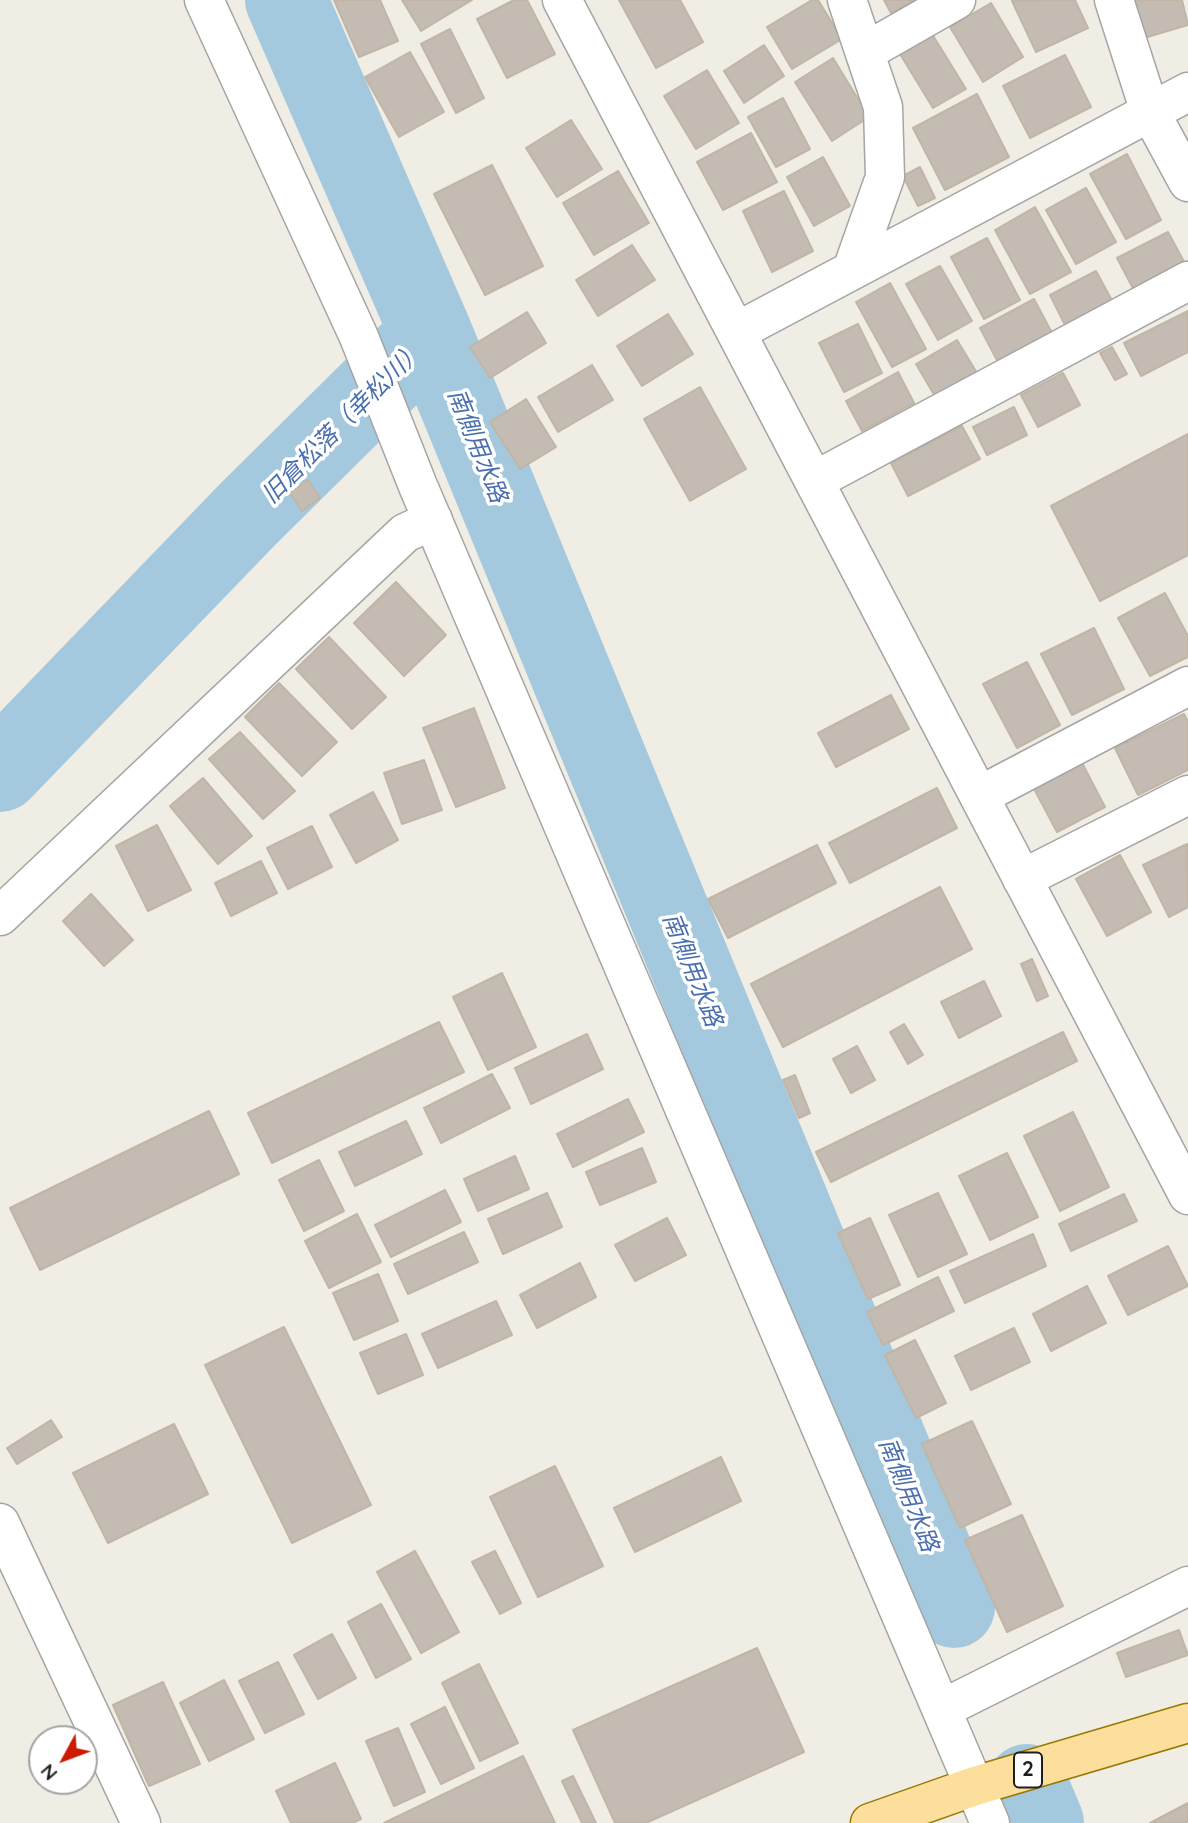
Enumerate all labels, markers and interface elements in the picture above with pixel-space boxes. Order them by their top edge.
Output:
water label: 旧倉松落（幸松川） [256,336,430,510]
water label: 南側用水路 [441,385,513,507]
water label: 南側用水路 [656,909,728,1031]
water label: 南側用水路 [872,1434,944,1556]
north arrow [28,1725,98,1795]
road number: 2 [1014,1752,1042,1788]
text: N [35,1759,62,1786]

